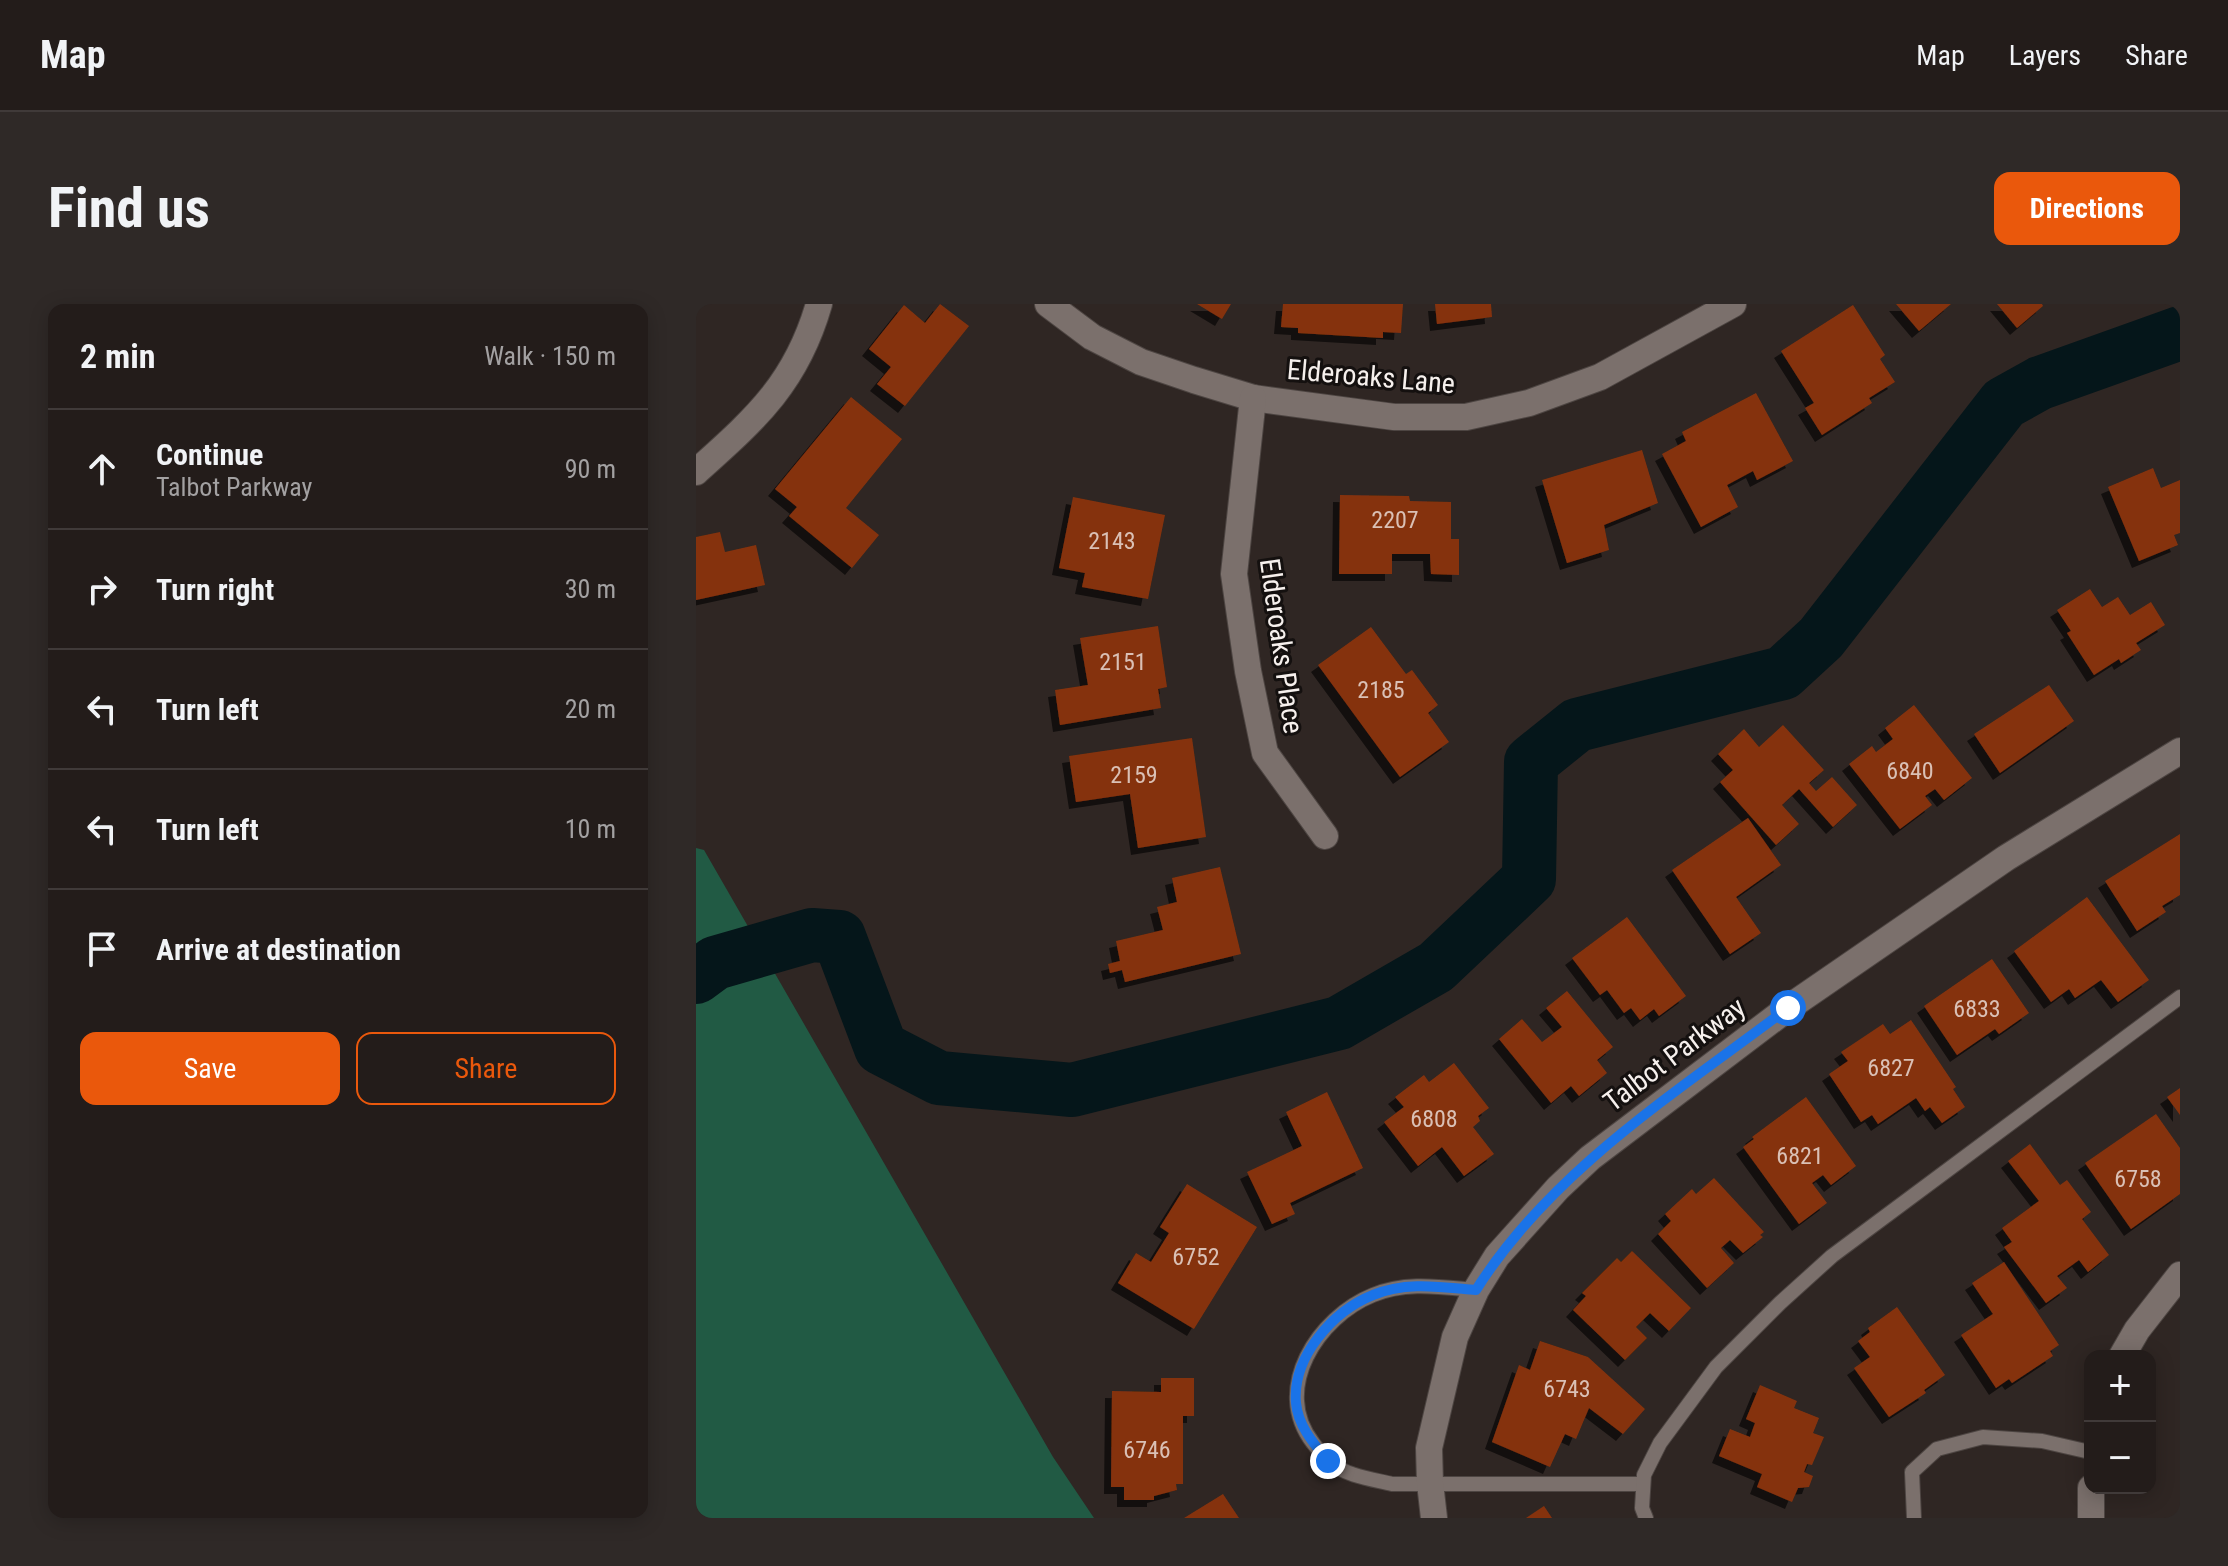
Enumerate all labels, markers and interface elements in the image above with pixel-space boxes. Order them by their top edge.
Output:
text: Map [40,33,106,77]
text: Map [1916,39,1965,72]
text: Layers [2009,39,2081,72]
text: Share [2125,39,2188,72]
button: Directions [1994,172,2180,245]
text: Find us [48,175,210,241]
text: 2 min [80,336,156,376]
text: Walk · 150 m [484,341,616,371]
street label: Elderoaks Lane [1286,353,1456,400]
text: Continue [156,437,263,472]
icon: ahead [80,447,124,491]
text: 90 m [565,454,616,484]
text: Talbot Parkway [156,472,312,502]
house number: 2207 [1371,506,1419,534]
house number: 2143 [1088,527,1136,555]
street label: Elderoaks Place [1253,556,1310,736]
icon: right [80,567,124,611]
text: Turn right [156,572,274,607]
text: 30 m [565,574,616,604]
house number: 2151 [1099,648,1147,676]
house number: 2185 [1357,676,1405,704]
icon: left [80,687,124,731]
text: Turn left [156,692,259,727]
text: 20 m [565,694,616,724]
house number: 6840 [1886,757,1934,785]
house number: 2159 [1110,761,1158,789]
icon: left [80,807,124,851]
text: Turn left [156,812,259,847]
text: 10 m [565,814,616,844]
icon: arrive [80,927,124,971]
text: Arrive at destination [156,932,401,967]
street label: Talbot Parkway [1597,990,1752,1118]
route start [1770,990,1806,1026]
house number: 6833 [1953,995,2001,1023]
button: Save [80,1032,340,1105]
button: Share [356,1032,616,1105]
house number: 6827 [1867,1054,1915,1082]
house number: 6808 [1410,1105,1458,1133]
house number: 6821 [1776,1142,1824,1170]
house number: 6758 [2114,1165,2162,1193]
house number: 6752 [1172,1243,1220,1271]
map controls [2084,1350,2156,1494]
button: + [2084,1350,2156,1422]
house number: 6743 [1543,1375,1591,1403]
button: − [2084,1422,2156,1494]
house number: 6746 [1123,1436,1171,1464]
route end [1310,1443,1346,1479]

